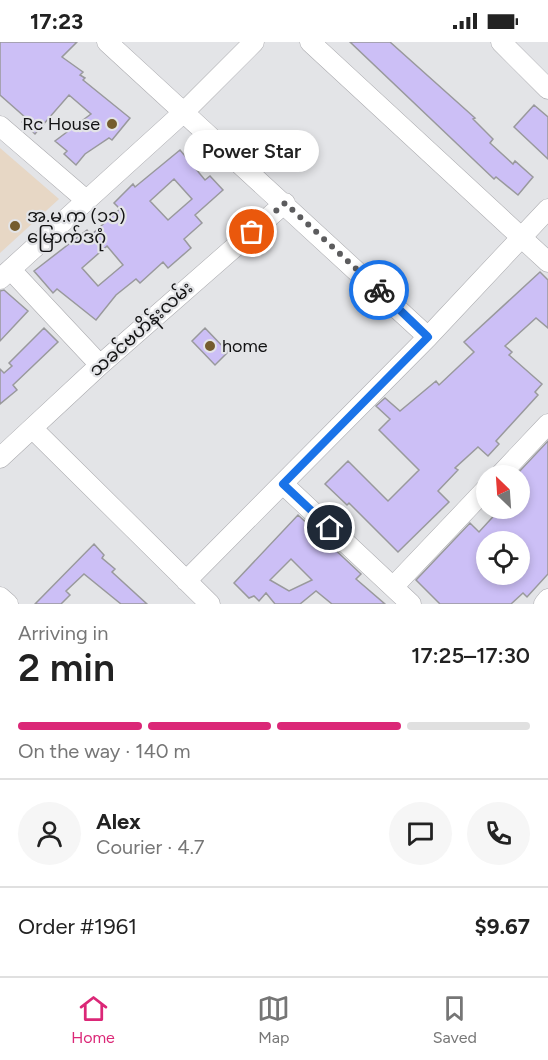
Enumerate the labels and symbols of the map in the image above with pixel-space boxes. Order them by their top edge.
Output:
place label: Rc House [22,113,100,135]
marker: Rc House [105,117,119,131]
callout: Power Star [184,130,320,172]
place label: အ.မ.က (၁၁) မြောက်ဒဂုံ [27,205,126,252]
pin [226,206,277,257]
marker: အ.မ.က (၁၁) မြောက်ဒဂုံ [8,219,22,233]
courier [349,260,409,320]
street label: သခင်ဗဟိန်းလမ်း [83,275,200,384]
place label: home [222,335,268,357]
marker: home [203,339,217,353]
north arrow [476,465,530,519]
pin [304,502,355,553]

